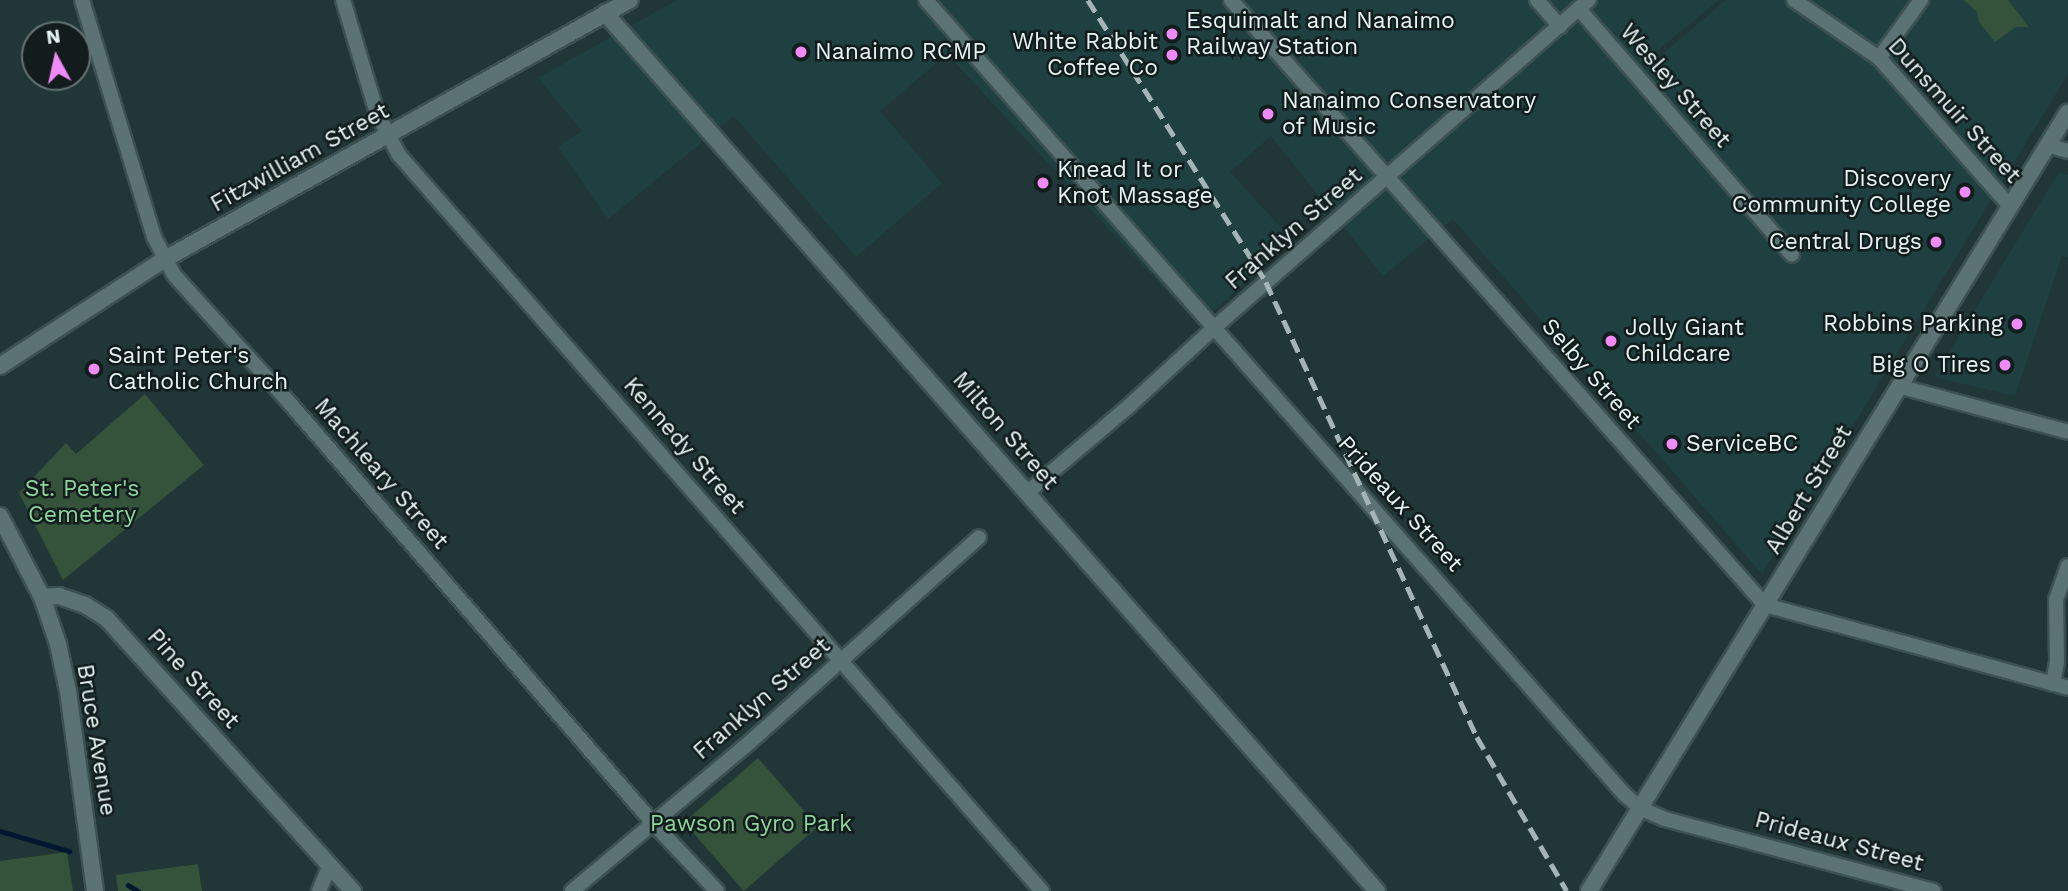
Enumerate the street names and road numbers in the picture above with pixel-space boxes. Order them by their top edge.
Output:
street label: Wesley Street [1614,18,1736,154]
street label: Dunsmuir Street [1882,33,2026,189]
street label: Fitzwilliam Street [206,98,394,218]
street label: Franklyn Street [1220,162,1368,296]
street label: Selby Street [1535,313,1647,435]
street label: Milton Street [946,366,1064,496]
street label: Kennedy Street [617,372,751,520]
street label: Machleary Street [308,393,454,555]
street label: Albert Street [1760,421,1858,559]
street label: Prideaux Street [1332,430,1468,578]
street label: Pine Street [141,623,245,735]
street label: Franklyn Street [688,632,836,766]
street label: Bruce Avenue [70,662,122,818]
street label: Prideaux Street [1752,806,1926,878]

